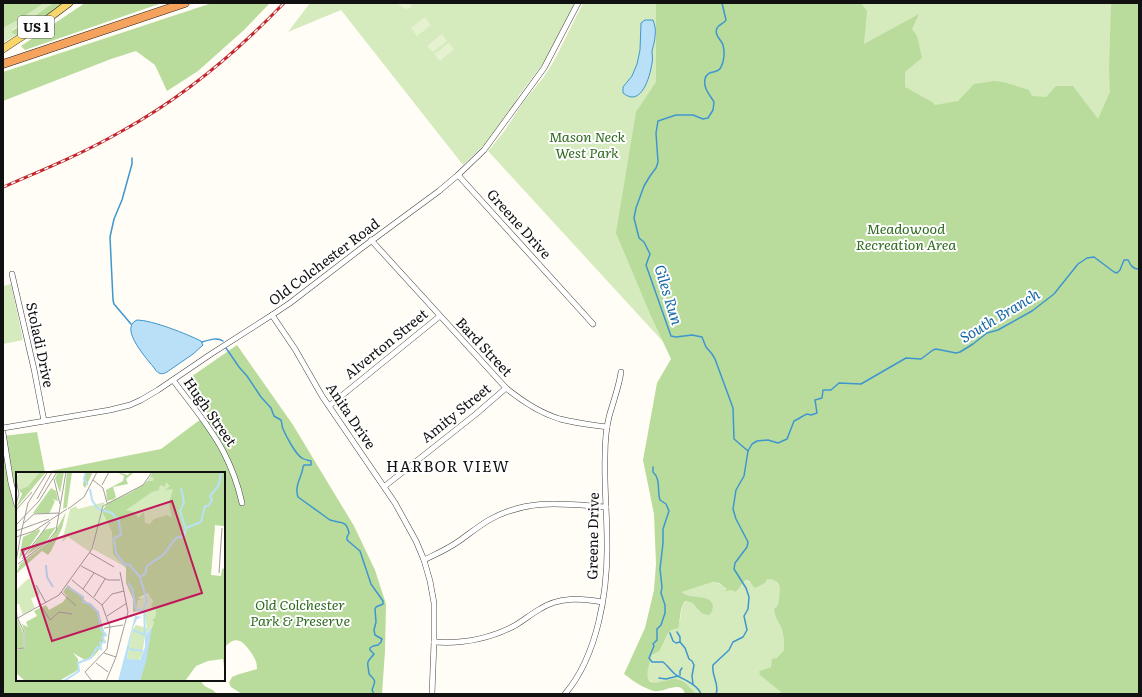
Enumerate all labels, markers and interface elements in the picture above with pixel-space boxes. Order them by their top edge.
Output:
road number: US 1 [18,16,54,38]
park label: Mason Neck West Park [549,126,625,162]
street label: Greene Drive [483,184,556,263]
street label: Old Colchester Road [264,213,383,310]
park label: Meadowood Recreation Area [856,218,956,254]
water label: Giles Run [649,262,690,328]
water label: South Branch [955,282,1044,348]
street label: Stoladi Drive [22,300,60,389]
street label: Alverton Street [339,303,432,383]
street label: Bard Street [452,312,518,381]
street label: Hugh Street [180,373,242,450]
street label: Anita Drive [322,378,381,453]
street label: Amity Street [416,378,495,447]
district label: HARBOR VIEW [386,454,510,477]
inset map [16,472,225,681]
street label: Greene Drive [581,492,603,580]
park label: Old Colchester Park & Preserve [250,594,350,630]

